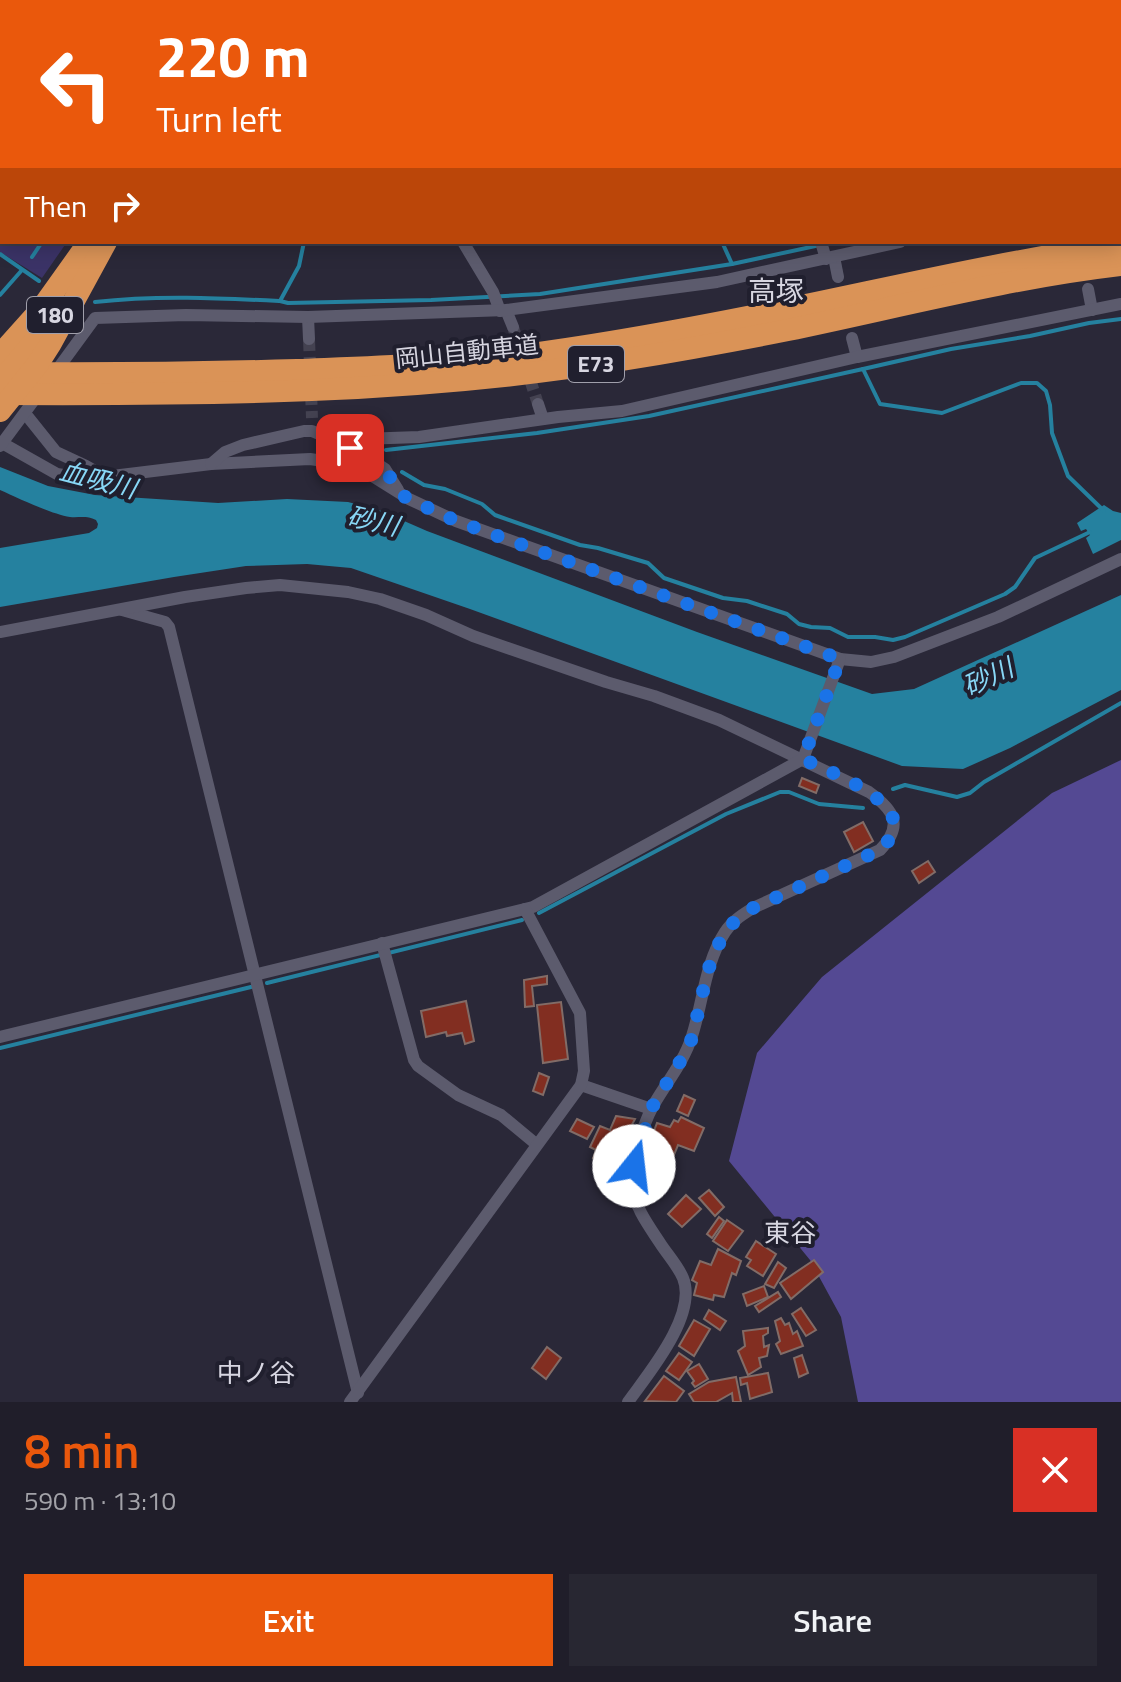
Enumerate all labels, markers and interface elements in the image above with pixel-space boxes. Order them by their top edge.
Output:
text: 220 m [156,14,309,99]
icon: left [24,32,128,136]
text: Turn left [156,91,282,146]
text: Then [24,183,87,229]
icon: right [103,184,147,228]
district label: 高塚 [748,269,804,312]
road number: 180 [27,297,83,333]
street label: 岡山自動車道 [393,326,540,376]
road number: E73 [568,346,624,382]
pin [316,414,384,482]
icon: arrive [328,426,372,470]
water label: 血吸川 [56,451,144,509]
water label: 砂川 [343,496,406,546]
water label: 砂川 [956,647,1022,705]
position arrow [592,1124,676,1208]
district label: 東谷 [764,1213,816,1252]
district label: 中ノ谷 [217,1353,295,1392]
text: 8 min [24,1414,139,1487]
button: close [1013,1428,1097,1512]
text: 590 m · 13:10 [24,1481,176,1520]
button: Exit [24,1574,553,1666]
button: Share [569,1574,1097,1666]

